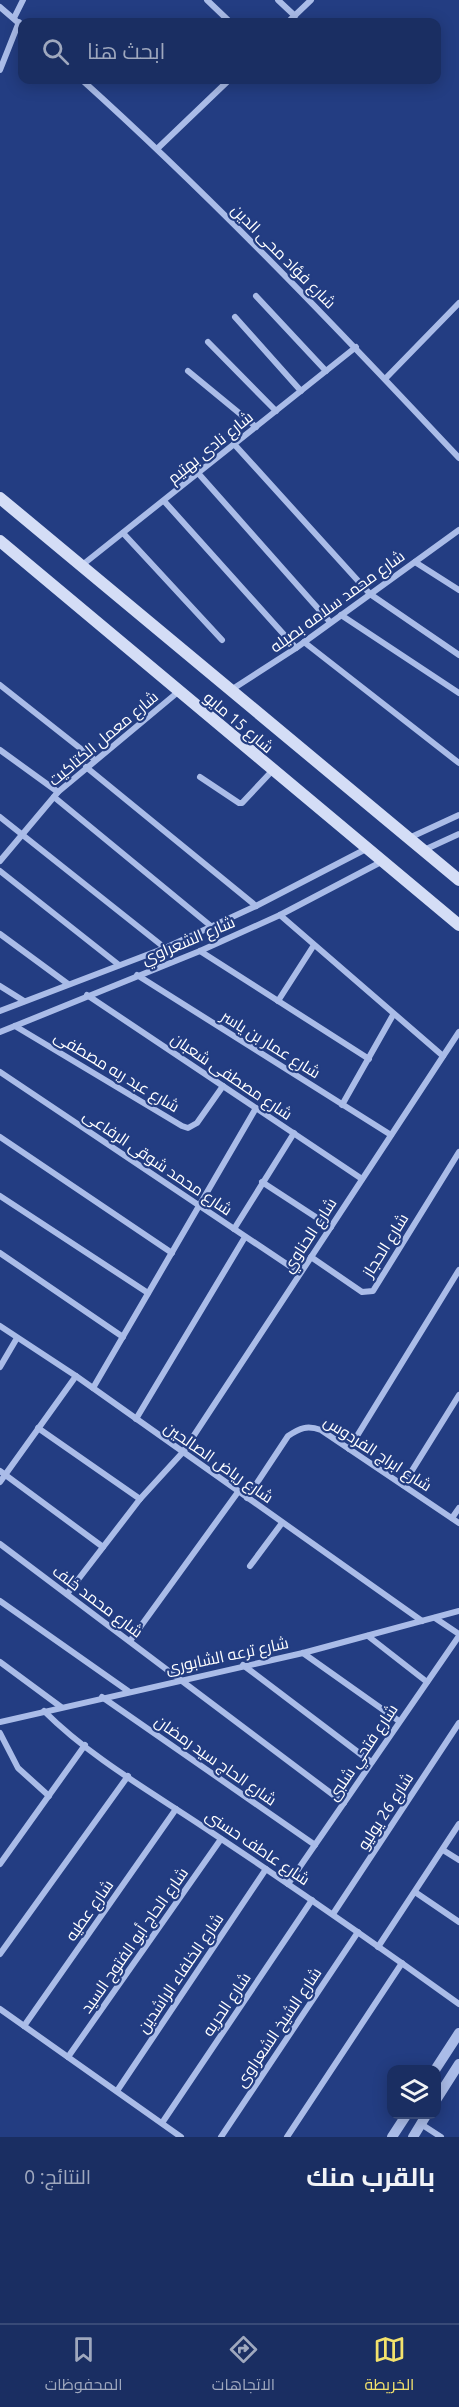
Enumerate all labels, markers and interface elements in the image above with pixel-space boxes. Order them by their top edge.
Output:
search box [18,18,441,84]
icon: search [39,35,72,68]
text: ابحث هنا [87,38,166,63]
street label: شارع فؤاد محى الدين [226,200,340,314]
street label: شارع نادى بهتيم [164,407,258,489]
street label: شارع محمد سلامه بصيله [266,546,409,658]
street label: شارع معمل الكتاكيت [45,687,163,791]
street label: شارع 15 مايو [199,688,277,758]
street label: شارع الشعراوي [139,912,239,972]
street label: شارع عمار بن ياسر [216,1006,324,1084]
street label: شارع عبد ربه مصطفى [50,1027,183,1118]
street label: شارع مصطفى شعبان [166,1029,296,1126]
street label: شارع محمد شوقى الرفاعى [78,1105,236,1221]
street label: شارع الحناوي [278,1194,344,1278]
street label: شارع الحجاز [358,1210,414,1283]
street label: شارع ابراج الفردوس [319,1411,435,1497]
street label: شارع رياض الصالحين [159,1418,277,1509]
street label: شارع محمد خلف [48,1561,147,1643]
street label: شارع ترعه الشابورى [164,1633,291,1680]
street label: شارع فتحي شلبى [323,1700,405,1806]
street label: شارع الحاج سيد رمضان [150,1711,280,1811]
street label: شارع 26 يوليو [353,1769,419,1855]
street label: شارع عاطف حسنى [201,1806,313,1891]
street label: شارع الحاج أبو الفتوح السيد [77,1864,194,2018]
street label: شارع عطيه [62,1876,119,1946]
street label: شارع الخلفاء الراشدين [133,1910,229,2038]
street label: شارع الشيخ الشعراوى [231,1964,327,2092]
street label: شارع الحريه [198,1969,256,2041]
map controls [387,2065,441,2119]
button: layers [387,2065,441,2119]
text: بالقرب منك [306,2162,435,2191]
text: النتائج: 0 [24,2165,91,2188]
tab: المحفوظات [45,2333,123,2399]
tab: الاتجاهات [212,2333,275,2399]
tab: الخريطة [364,2333,414,2399]

